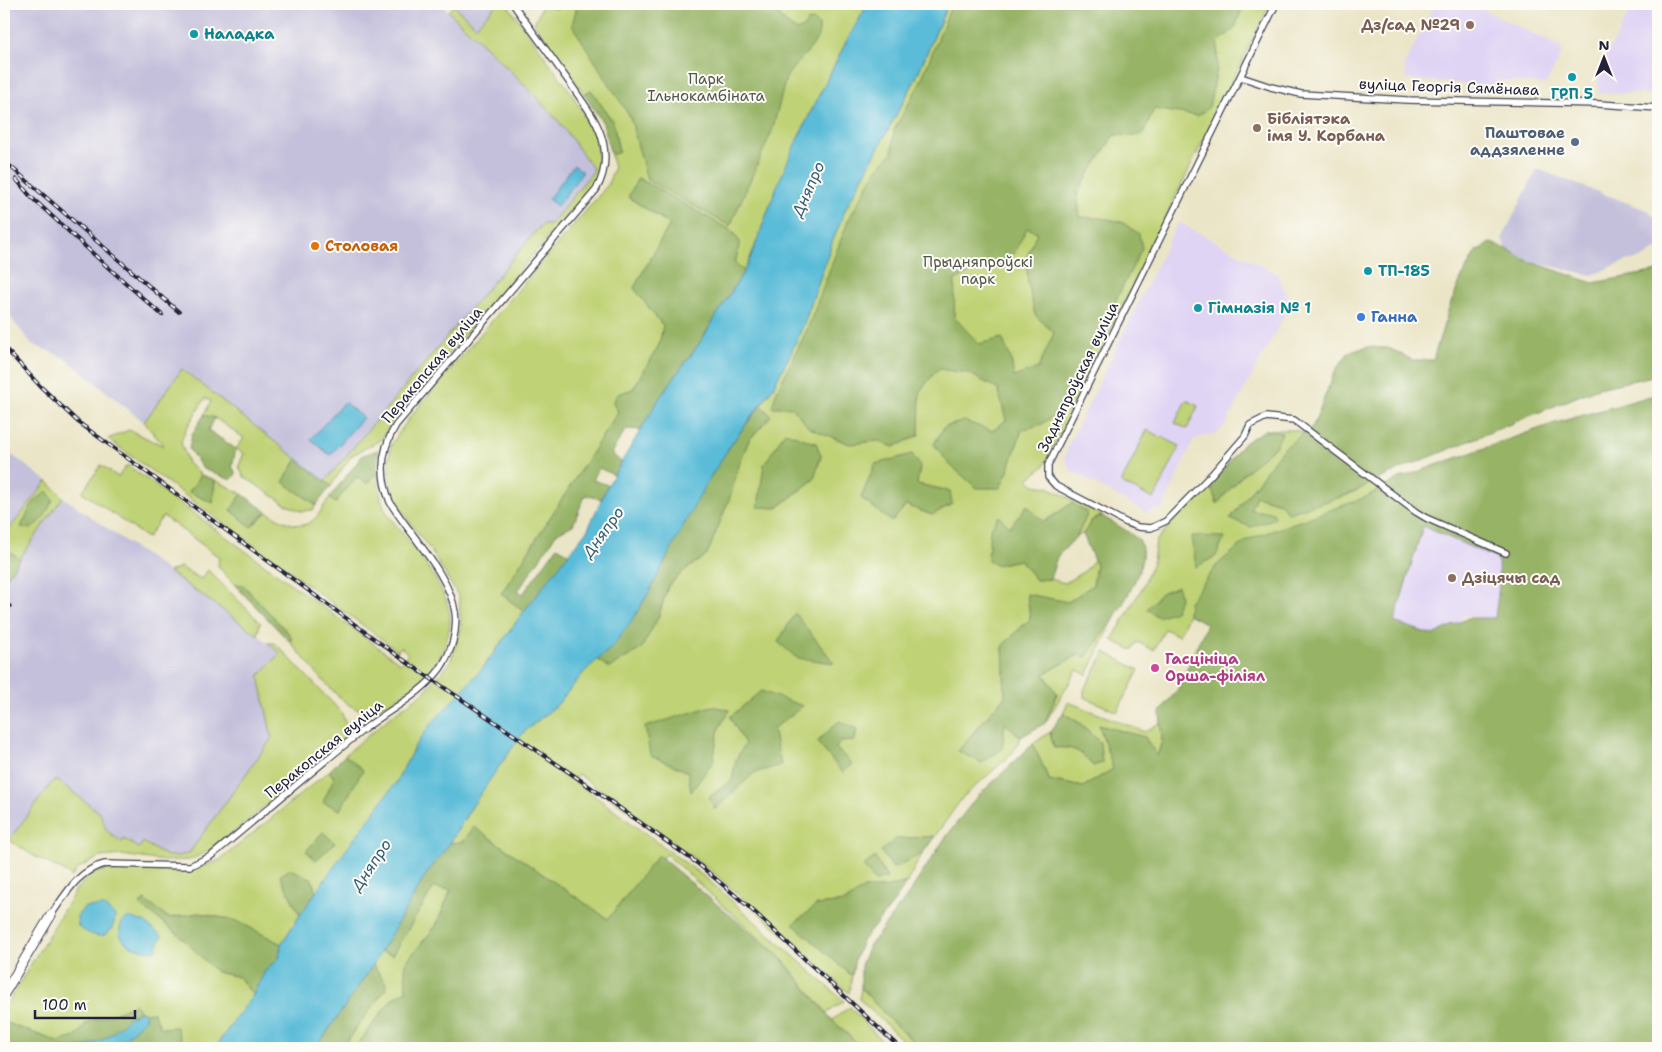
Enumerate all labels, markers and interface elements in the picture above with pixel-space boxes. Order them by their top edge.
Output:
place label: Дз/сад №29 [1361,15,1460,35]
marker: Дз/сад №29 [1464,19,1476,31]
place label: Наладка [204,24,275,44]
marker: Наладка [188,28,200,40]
north arrow [1580,32,1630,82]
text: N [1598,36,1610,54]
park label: Парк Ільнокамбіната [647,69,766,106]
marker: ГРП 5 [1566,71,1578,83]
street label: вуліца Георгія Сямёнава [1358,74,1540,100]
place label: ГРП 5 [1551,84,1593,104]
place label: Бібліятэка імя У. Корбана [1267,109,1386,146]
marker: Бібліятэка імя У. Корбана [1251,122,1263,134]
place label: Паштовае аддзяленне [1470,123,1565,160]
marker: Паштовае аддзяленне [1569,136,1581,148]
water label: Дняпро [786,158,830,221]
place label: Столовая [325,236,398,256]
marker: Столовая [309,240,321,252]
park label: Прыдняпроўскі парк [923,252,1033,289]
place label: ТП-185 [1378,261,1430,281]
marker: ТП-185 [1362,265,1374,277]
street label: Задняпроўская вуліца [1033,298,1123,456]
place label: Гімназія № 1 [1208,298,1311,318]
street label: Перакопская вуліца [377,302,487,428]
marker: Гімназія № 1 [1192,302,1204,314]
place label: Ганна [1371,307,1418,327]
marker: Ганна [1355,311,1367,323]
water label: Дняпро [577,502,629,563]
place label: Дзіцячы сад [1462,568,1561,588]
marker: Дзіцячы сад [1446,572,1458,584]
place label: Гасцініца Орша-філіял [1165,649,1265,686]
marker: Гасцініца Орша-філіял [1149,662,1161,674]
street label: Перакопская вуліца [261,695,388,803]
water label: Дняпро [345,835,396,896]
scale bar [35,987,135,1019]
text: 100 m [42,995,87,1015]

